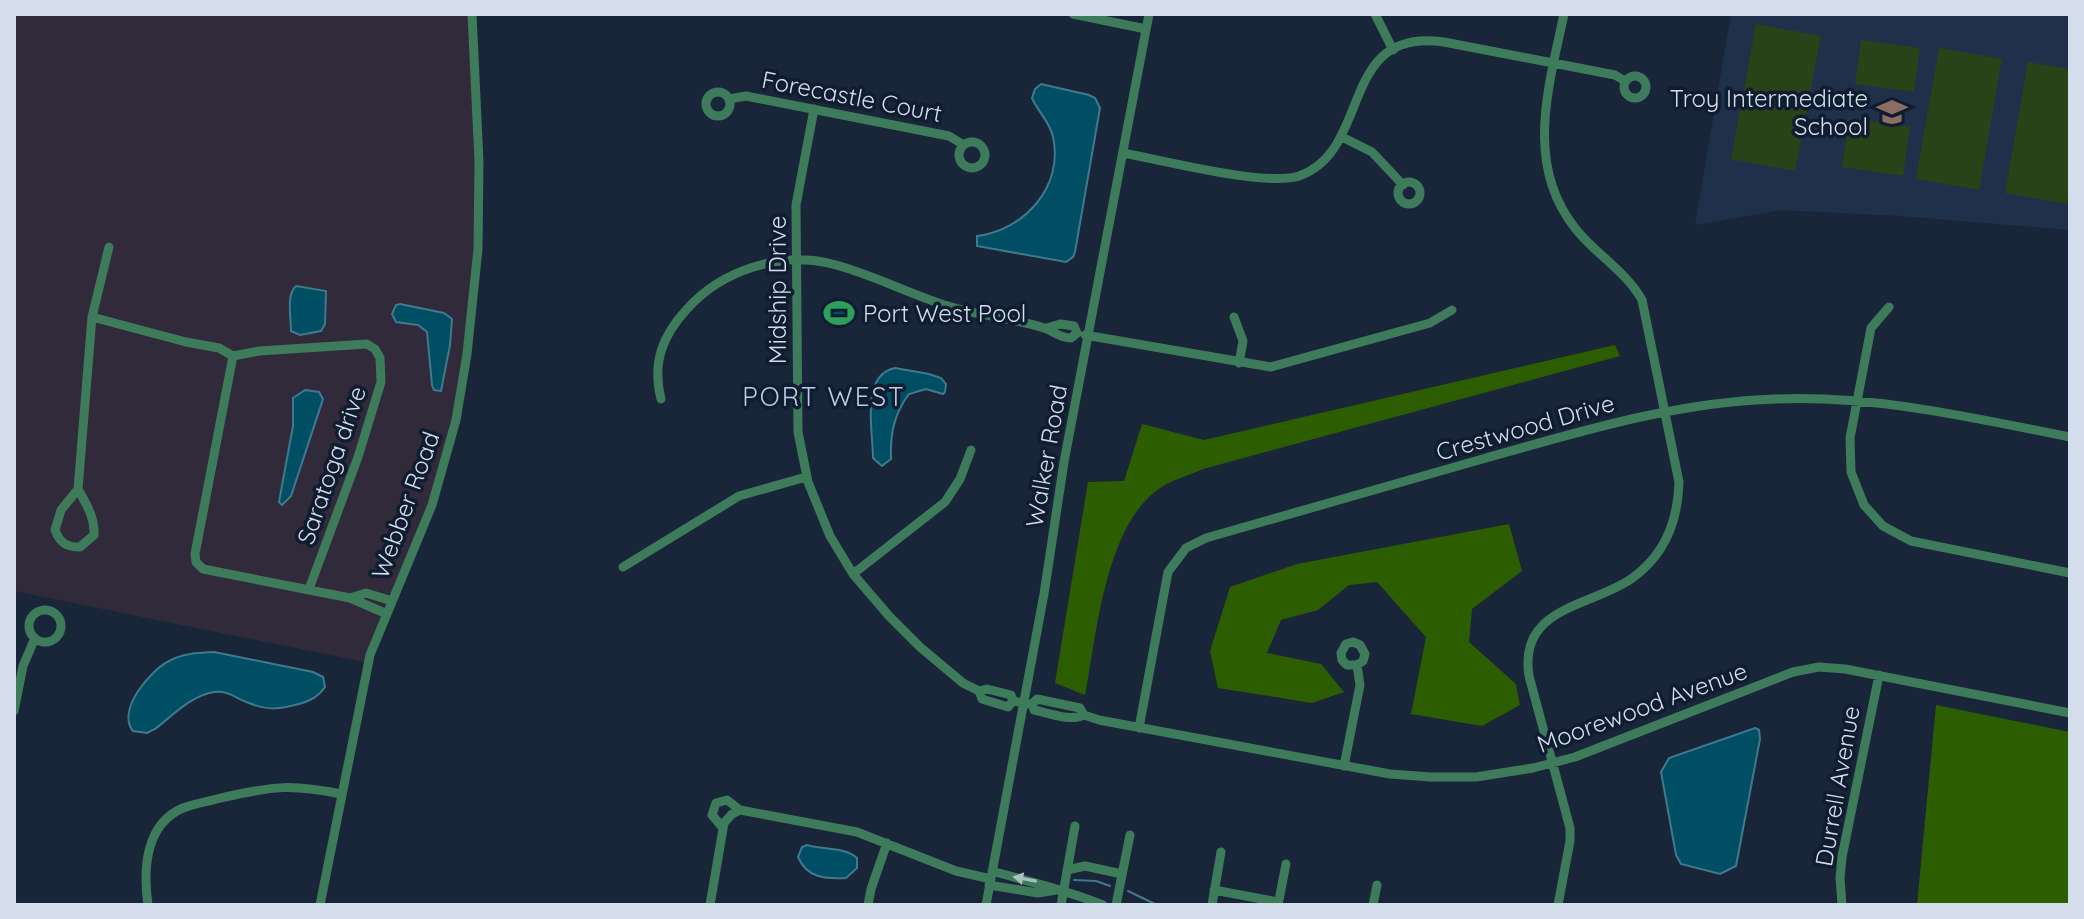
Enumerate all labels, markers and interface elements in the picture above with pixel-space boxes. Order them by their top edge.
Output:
street label: Forecastle Court [759,64,945,128]
place label: Troy Intermediate School [1670,83,1868,141]
school or university icon: Troy Intermediate School [1875,95,1909,129]
street label: Midship Drive [762,216,792,364]
sports icon: Port West Pool [822,296,856,330]
place label: Port West Pool [863,298,1026,328]
district label: PORT WEST [742,380,906,413]
street label: Saratoga drive [290,382,372,548]
street label: Walker Road [1019,382,1073,530]
street label: Crestwood Drive [1432,387,1618,467]
street label: Webber Road [365,427,445,583]
street label: Moorewood Avenue [1533,655,1751,759]
street label: Durrell Avenue [1808,704,1866,868]
one-way arrow [1012,872,1037,884]

